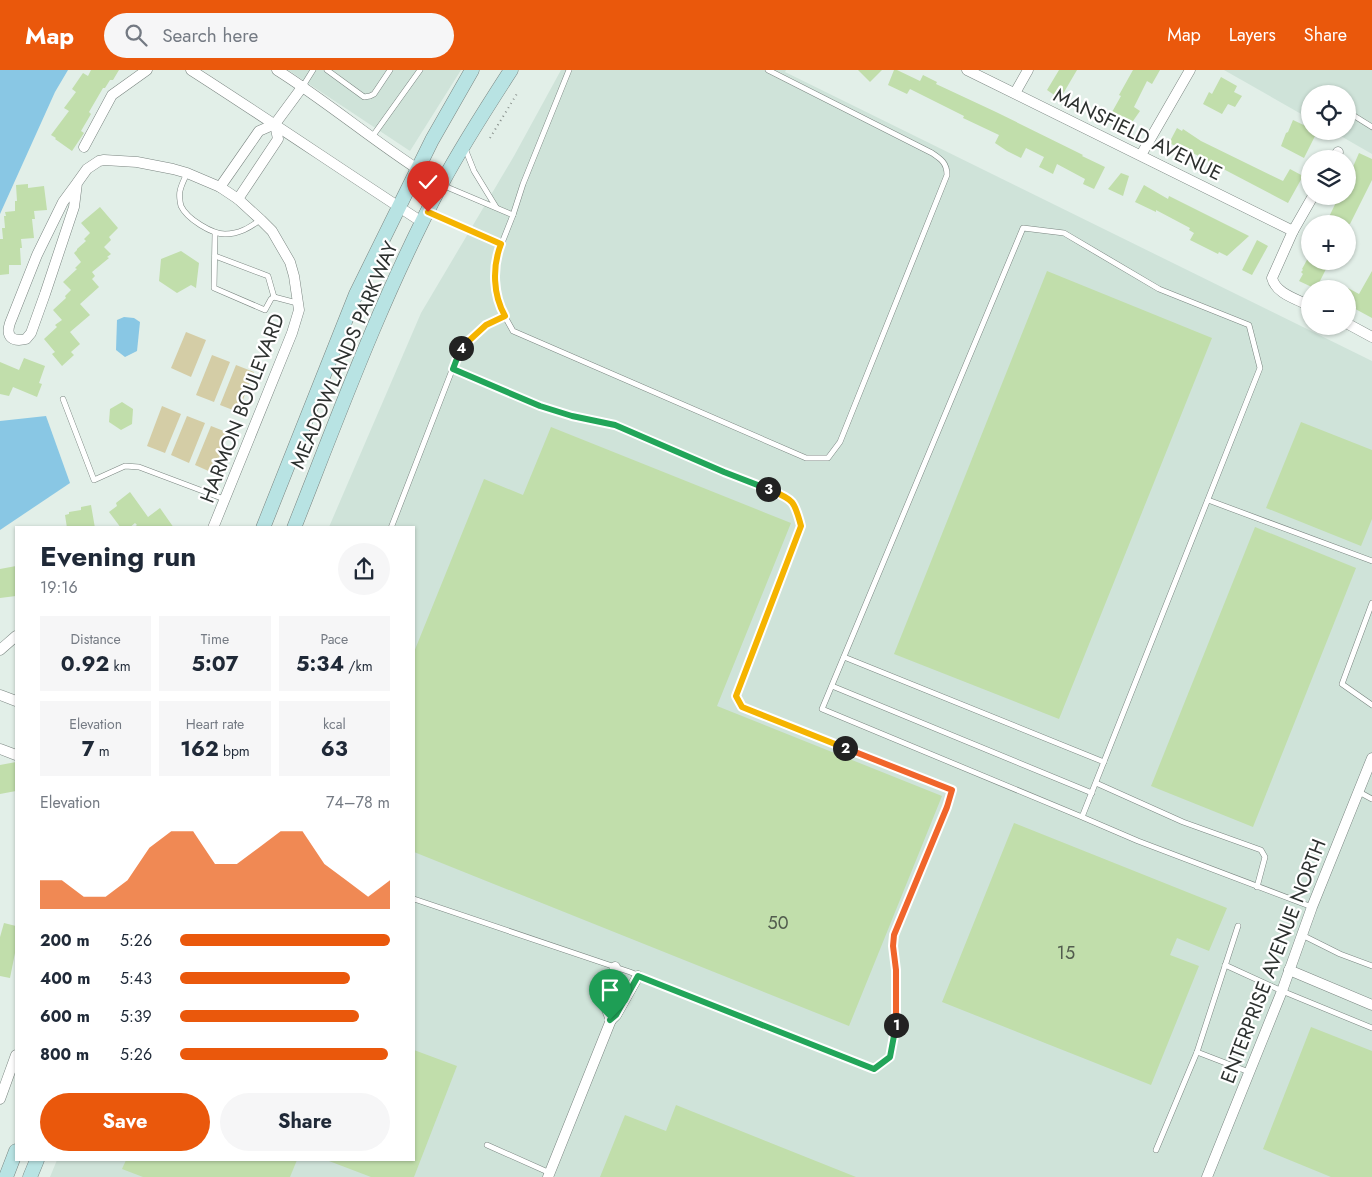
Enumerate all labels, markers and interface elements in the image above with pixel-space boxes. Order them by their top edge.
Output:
search box [104,13,454,58]
text: Map [25,18,74,53]
icon: search [122,21,150,49]
text: Search here [162,22,258,49]
text: Map [1167,22,1201,48]
text: Layers [1229,22,1276,48]
text: Share [1304,22,1347,48]
street label: MANSFIELD AVENUE [1048,81,1227,188]
map controls [1301,85,1356,335]
button: locate [1301,85,1356,140]
button: layers [1301,150,1356,205]
pin [407,161,449,212]
icon: check [414,168,442,196]
button: + [1301,215,1356,270]
street label: MEADOWLANDS PARKWAY [283,236,406,473]
button: − [1301,280,1356,335]
street label: HARMON BOULEVARD [193,309,292,507]
pin: 4 [448,336,474,360]
text: 4 [457,338,466,358]
pin: 3 [756,476,780,502]
text: 3 [764,479,773,499]
text: Evening run [40,536,196,577]
button: share [338,543,390,595]
text: 19:16 [40,576,78,599]
text: Distance [71,629,121,649]
text: Time [201,629,229,649]
text: Pace [320,629,348,649]
text: 0.92 [61,649,109,679]
text: 5:07 [192,649,238,679]
text: 5:34 [296,649,344,679]
text: km [109,656,131,676]
text: /km [344,656,373,676]
text: Elevation [69,714,122,734]
text: Heart rate [186,714,244,734]
text: kcal [323,714,346,734]
text: 7 [82,734,94,764]
text: 162 [180,734,219,764]
text: 63 [321,734,348,764]
pin: 2 [832,736,858,760]
text: 2 [841,738,850,758]
text: m [94,741,110,761]
text: bpm [219,741,250,761]
text: Elevation [40,791,100,814]
text: 74–78 m [326,791,390,814]
street label: ENTERPRISE AVENUE NORTH [1213,835,1334,1088]
house number: 50 [768,910,789,936]
text: 200 m [40,929,90,952]
text: 5:26 [120,929,152,952]
house number: 15 [1057,940,1075,966]
text: 400 m [40,967,90,990]
text: 5:43 [120,967,152,990]
pin [589,969,631,1020]
icon: arrive [596,976,624,1004]
text: 600 m [40,1005,90,1028]
text: 5:39 [120,1005,152,1028]
pin: 1 [884,1012,908,1038]
text: 1 [893,1015,900,1035]
text: 800 m [40,1043,89,1066]
text: 5:26 [120,1043,152,1066]
button: Save [40,1093,210,1151]
button: Share [220,1093,390,1151]

